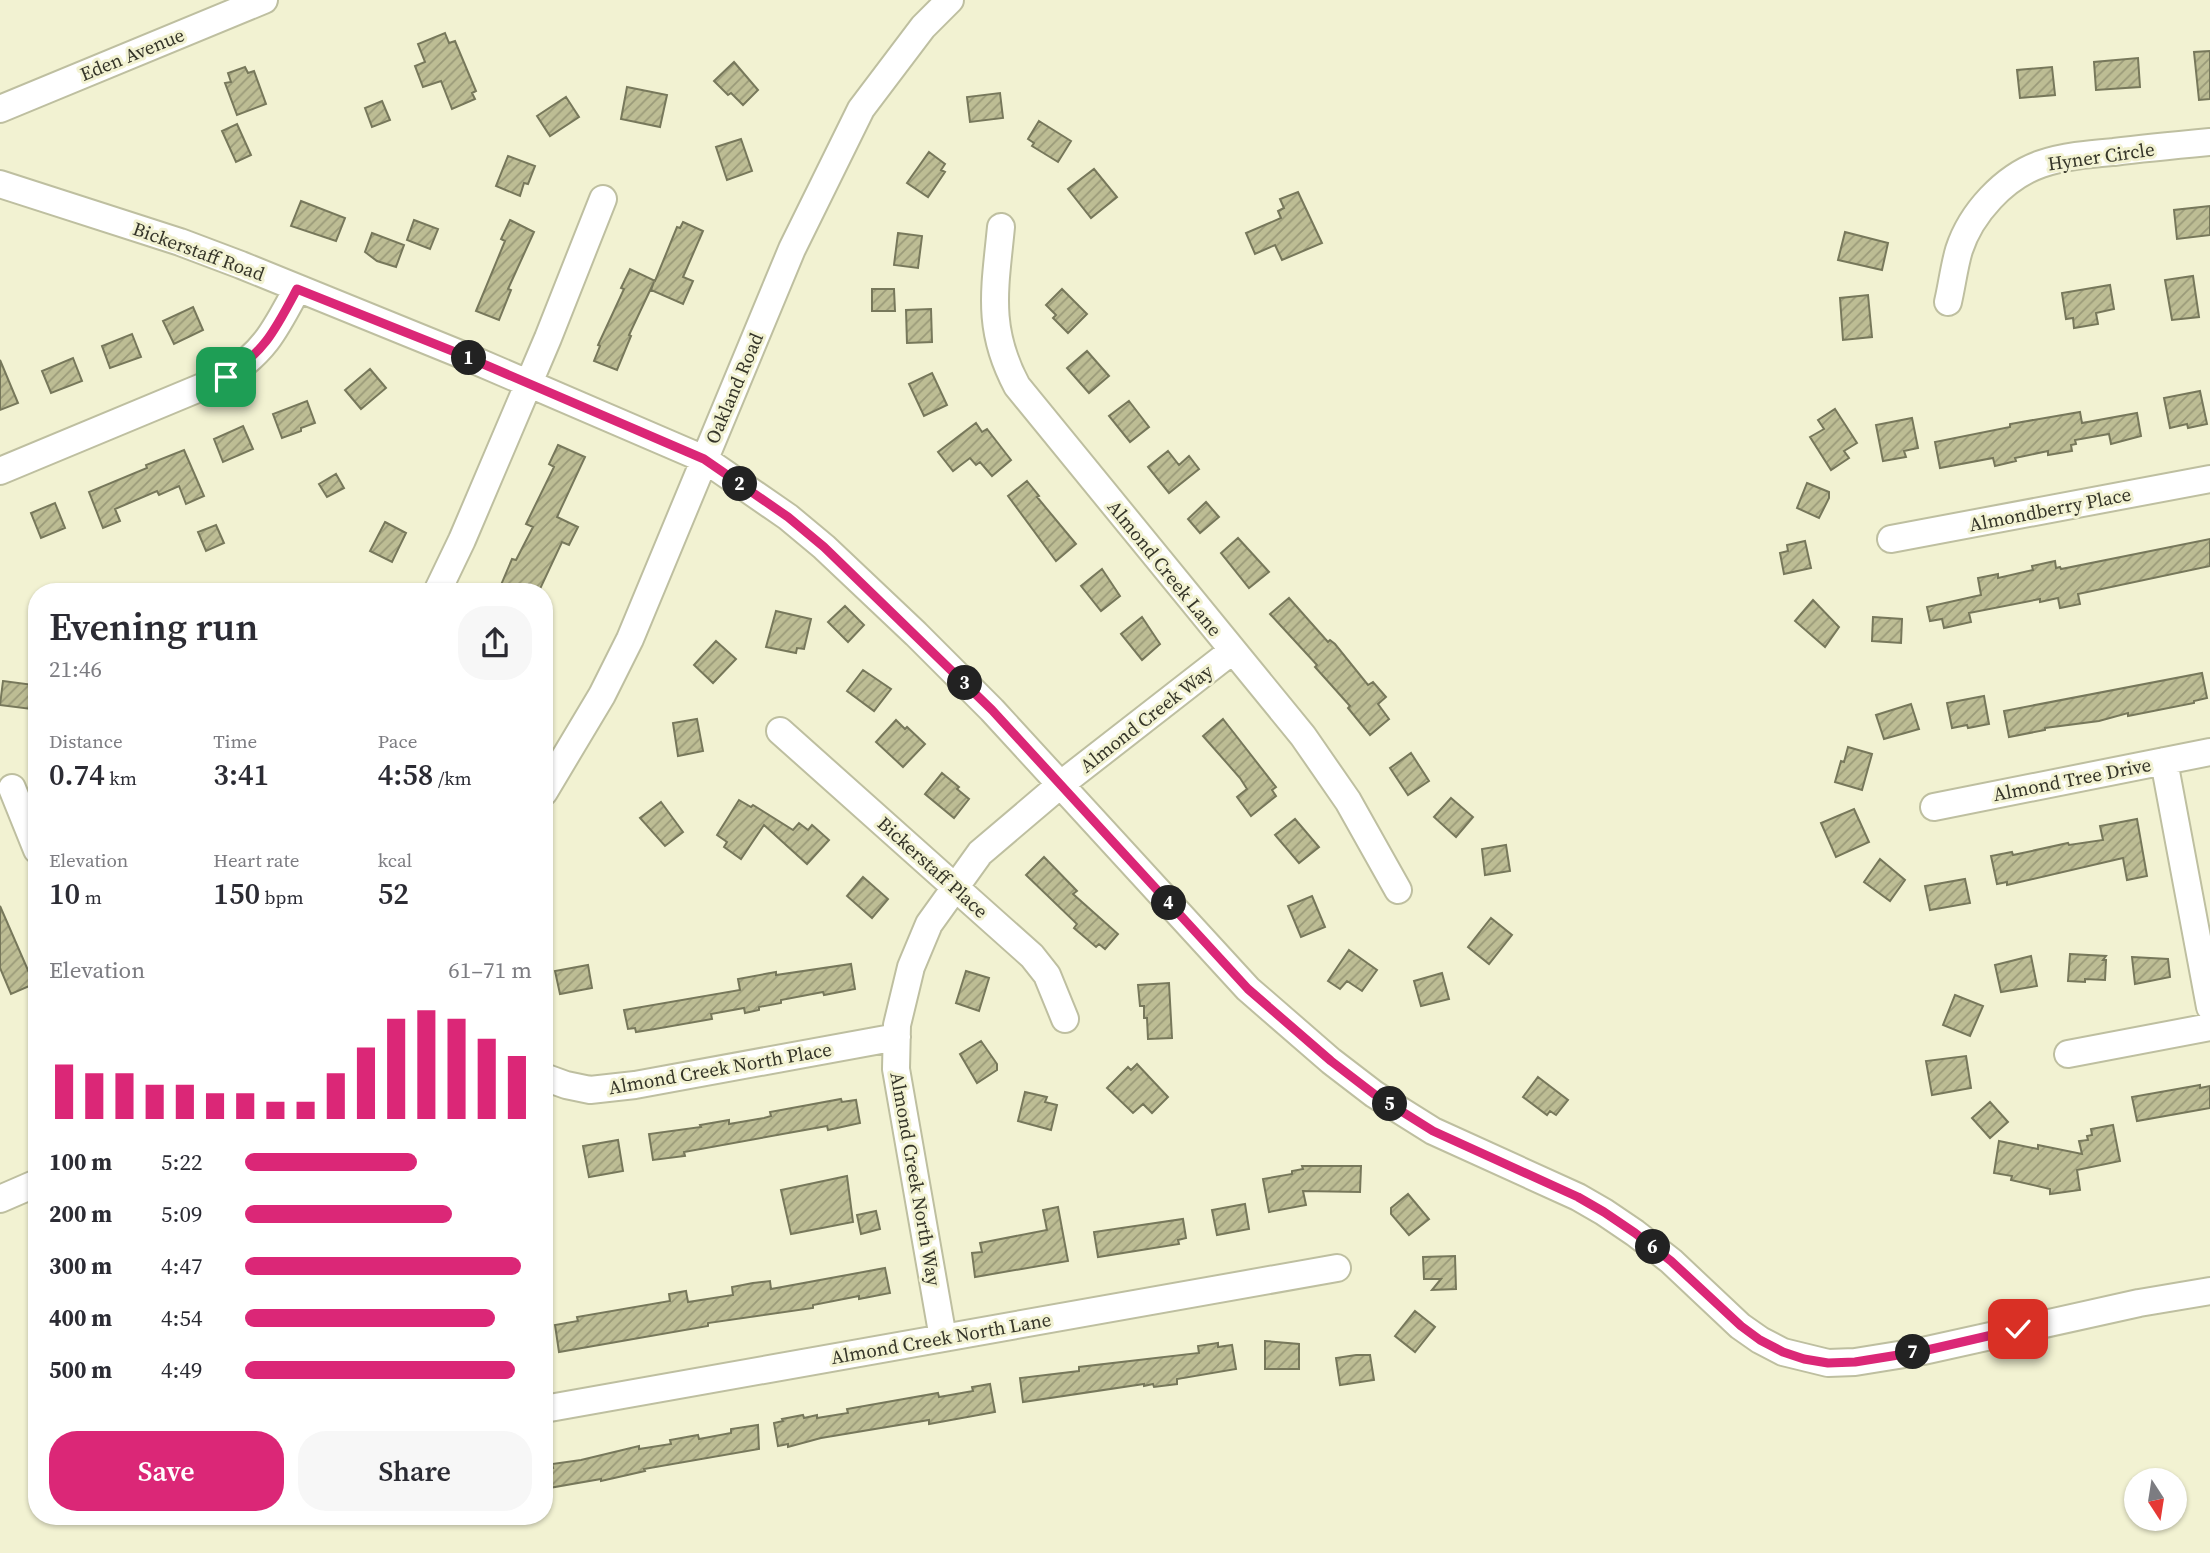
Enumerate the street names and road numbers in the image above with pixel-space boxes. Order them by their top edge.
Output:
street label: Eden Avenue [76,21,188,87]
street label: Hyner Circle [2046,136,2156,176]
street label: Bickerstaff Road [130,215,269,287]
street label: Oakland Road [699,328,769,448]
street label: Almondberry Place [1967,481,2133,537]
street label: Almond Creek Lane [1102,494,1228,642]
street label: Almond Creek Way [1074,658,1218,778]
street label: Almond Tree Drive [1991,751,2153,807]
street label: Bickerstaff Place [872,810,994,924]
street label: Almond Creek North Place [606,1036,834,1100]
street label: Almond Creek North Way [884,1070,948,1288]
street label: Almond Creek North Lane [829,1306,1053,1370]

